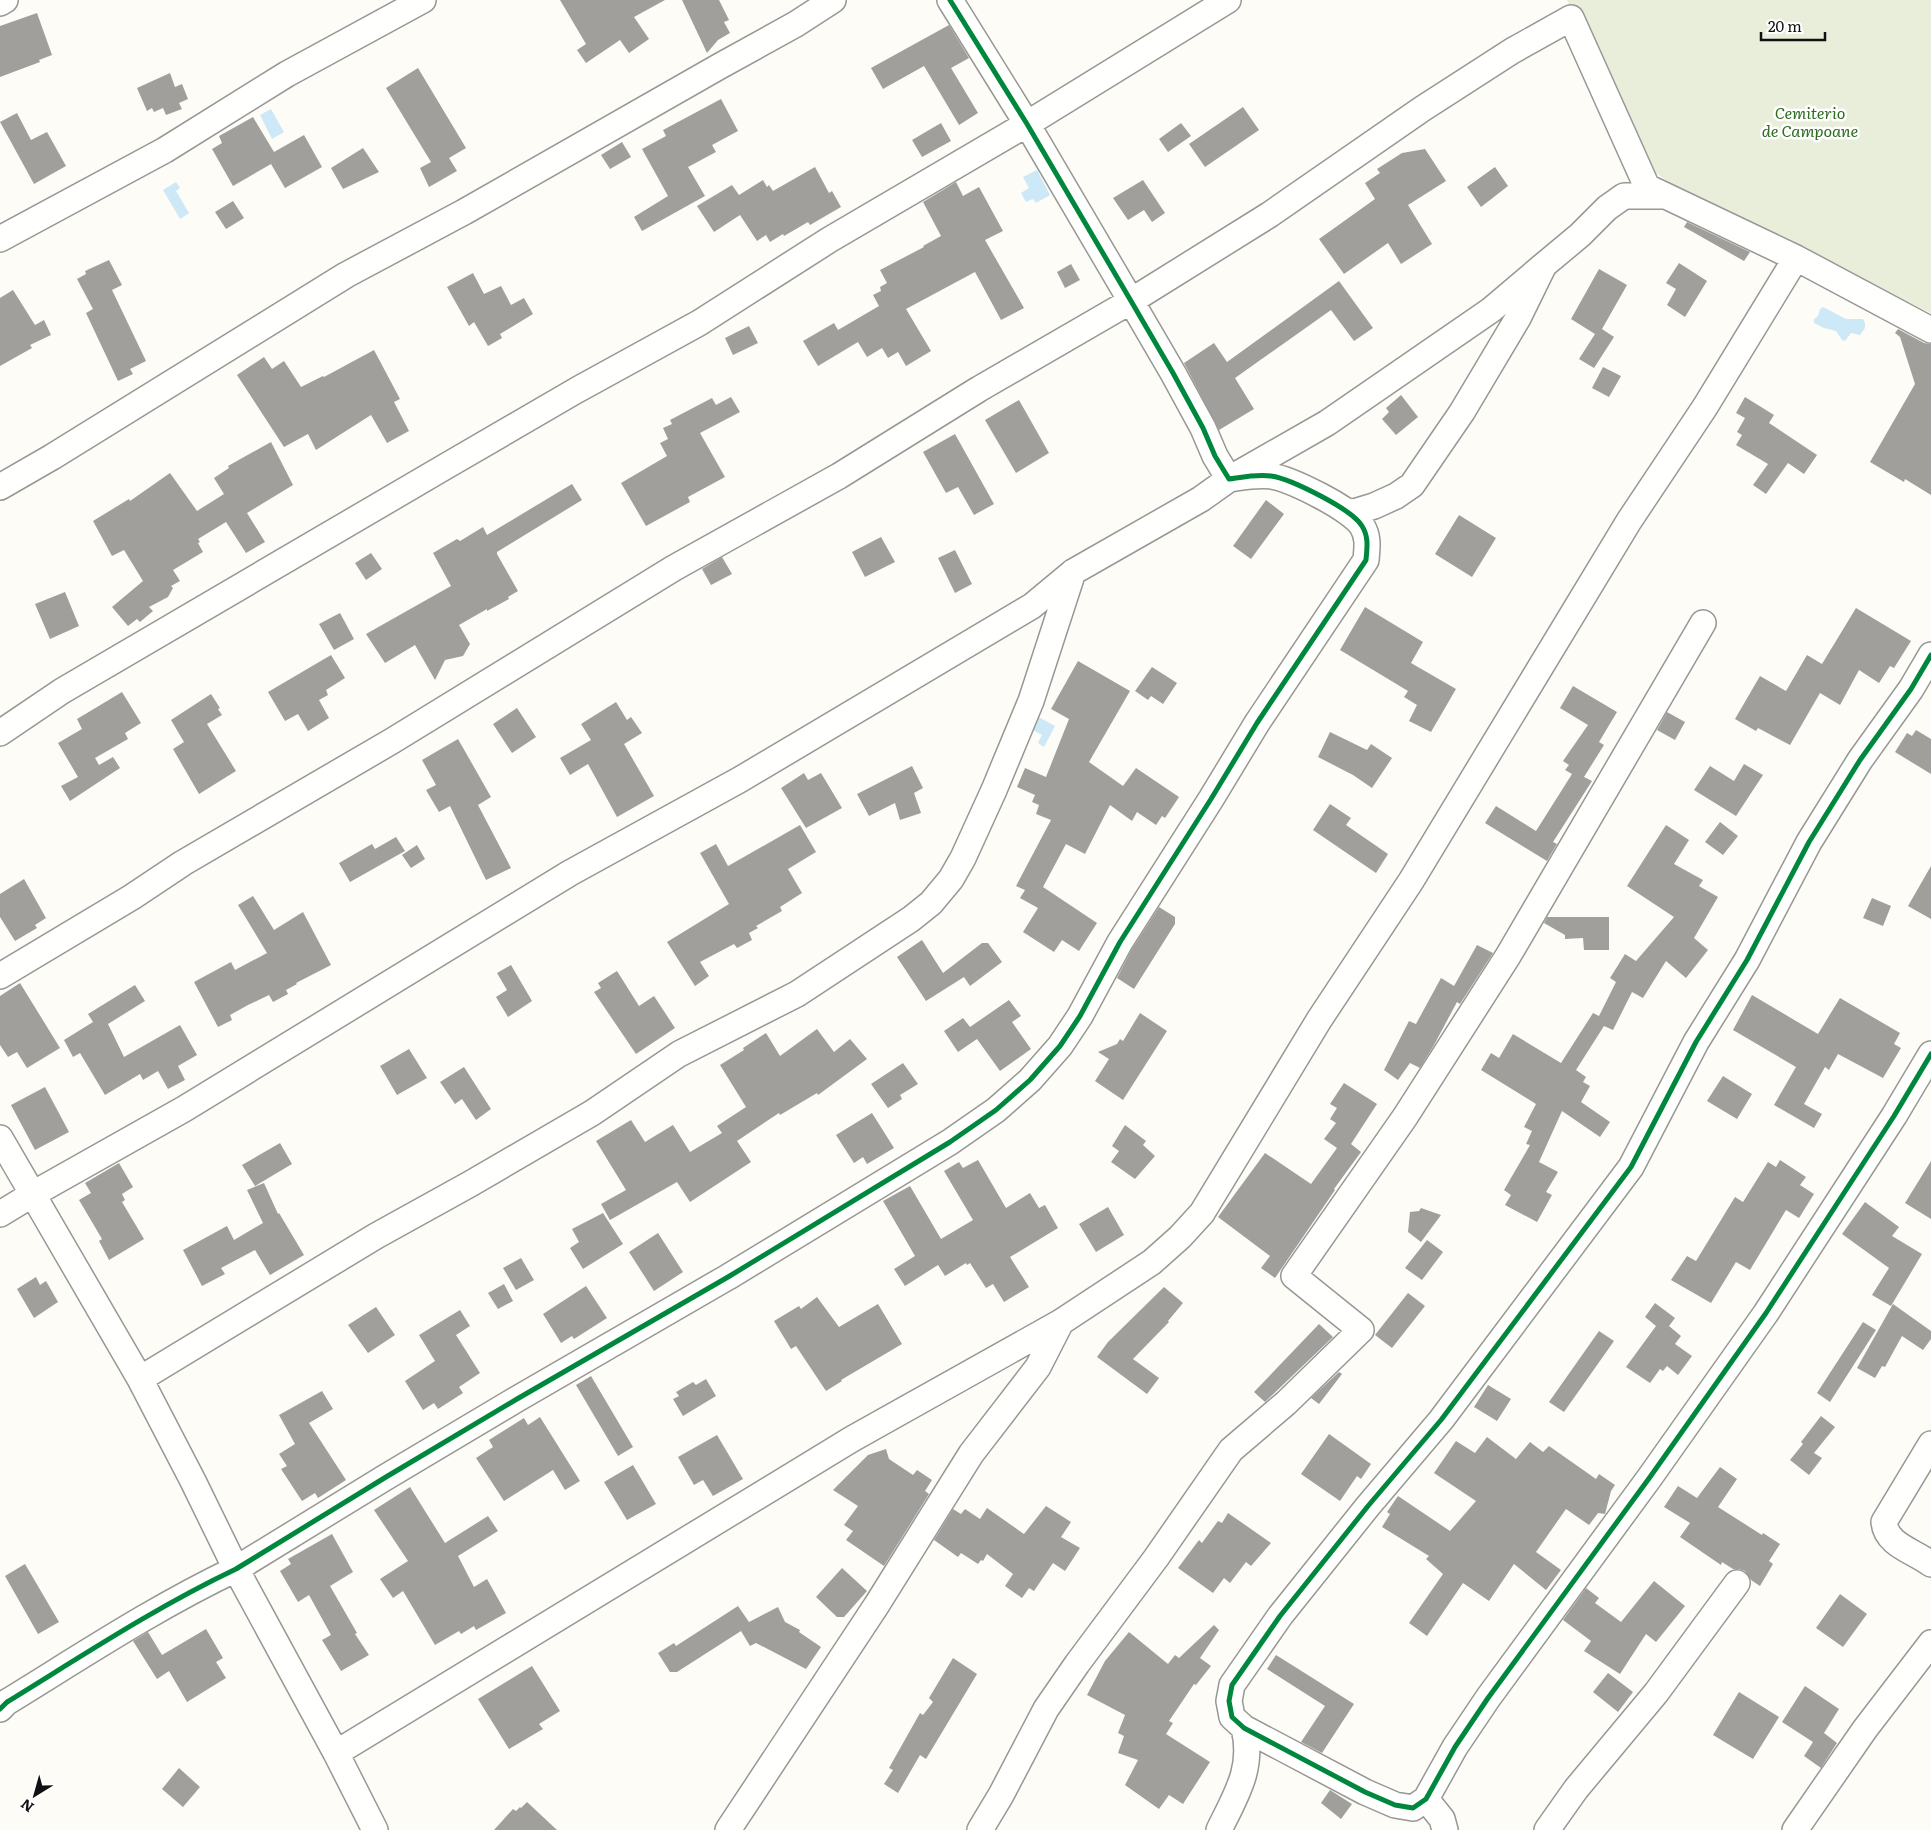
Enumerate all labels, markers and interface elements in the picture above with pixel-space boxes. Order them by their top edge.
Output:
scale bar [1761,10,1825,42]
text: 20 m [1768,14,1802,37]
park label: Cemiterio de Campoane [1762,100,1858,142]
north arrow [10,1770,60,1820]
text: N [16,1795,37,1818]

